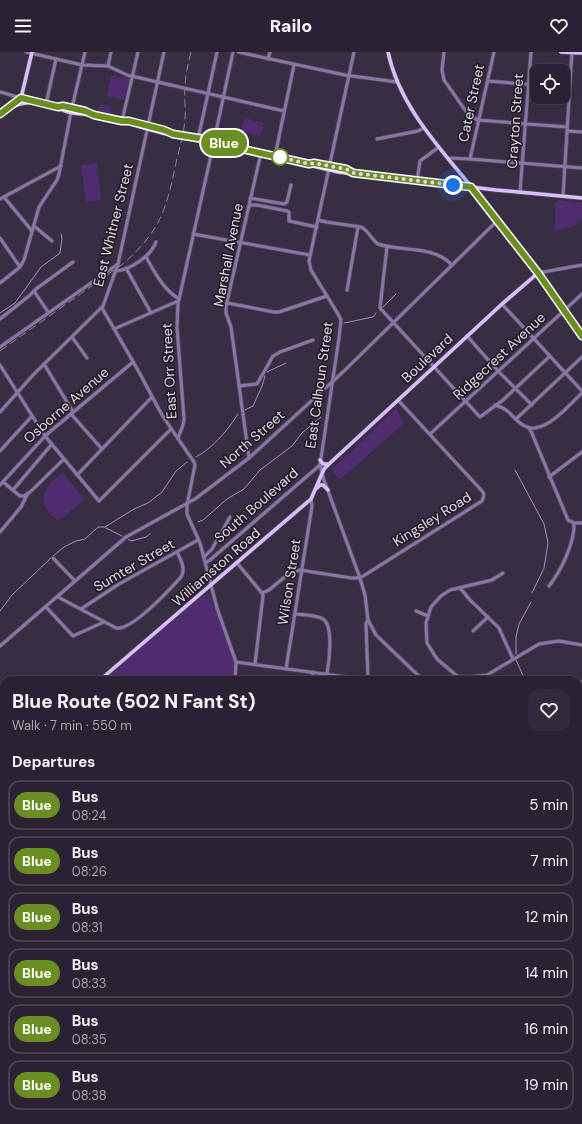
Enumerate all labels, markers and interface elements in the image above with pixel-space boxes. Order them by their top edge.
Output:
text: Railo [270,14,312,38]
icon: menu [12,15,34,37]
icon: heart [548,15,570,37]
street label: Cater Street [454,62,488,144]
map controls [530,64,570,104]
button: locate [530,64,570,104]
street label: Crayton Street [503,73,527,169]
line badge: Blue [196,130,252,156]
text: Blue [209,134,239,152]
unlabelled marker [271,148,289,166]
street label: East Whitner Street [89,161,137,289]
your location [443,175,463,195]
street label: Marshall Avenue [209,202,247,308]
street label: Ridgecrest Avenue [449,308,549,404]
street label: East Calhoun Street [301,320,337,450]
street label: East Orr Street [157,323,181,419]
street label: Boulevard [397,330,457,386]
street label: Osborne Avenue [20,363,112,447]
street label: North Street [216,406,288,472]
street label: South Boulevard [210,464,302,546]
street label: Kingsley Road [389,488,475,550]
street label: Williamston Road [168,524,264,610]
street label: Sumter Street [90,535,178,595]
street label: Wilson Street [273,538,305,626]
text: Blue Route (502 N Fant St) [12,689,256,714]
button: heart [528,689,570,731]
text: Walk · 7 min · 550 m [12,717,132,734]
text: Departures [12,752,95,772]
text: Bus [72,787,99,807]
text: 5 min [529,795,568,815]
text: Blue [22,796,52,814]
text: 08:24 [72,807,106,824]
text: Bus [72,843,99,863]
text: 7 min [530,851,568,871]
text: Blue [22,852,52,870]
text: 08:26 [72,863,107,880]
text: Bus [72,899,99,919]
text: 12 min [525,907,568,927]
text: Blue [22,908,52,926]
text: 08:31 [72,919,103,936]
text: Bus [72,955,99,975]
text: 14 min [525,963,568,983]
text: Blue [22,964,52,982]
text: 08:33 [72,975,107,992]
text: Bus [72,1011,99,1031]
text: 16 min [524,1019,568,1039]
text: Blue [22,1020,52,1038]
text: 08:35 [72,1031,107,1048]
text: Bus [72,1067,99,1087]
text: 19 min [524,1075,568,1095]
text: Blue [22,1076,52,1094]
text: 08:38 [72,1087,107,1104]

